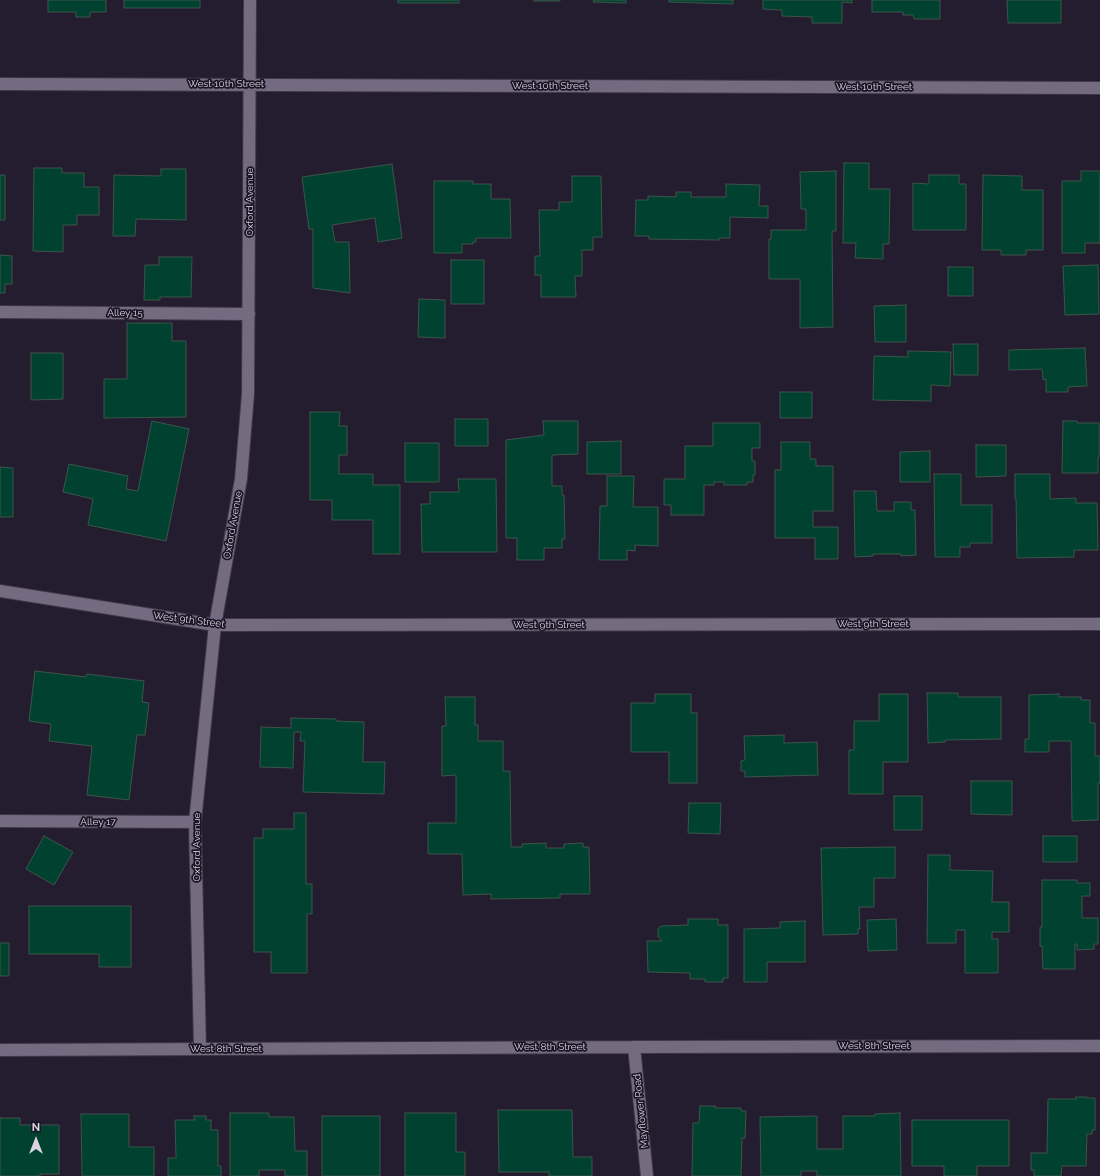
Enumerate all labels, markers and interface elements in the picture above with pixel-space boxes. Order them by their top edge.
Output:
street label: West 10th Street [188,78,264,90]
street label: West 10th Street [512,80,588,92]
street label: West 10th Street [836,81,912,93]
street label: Oxford Avenue [244,168,256,236]
street label: Alley 15 [107,307,143,319]
street label: Oxford Avenue [221,490,245,560]
street label: West 9th Street [153,610,225,630]
street label: West 9th Street [837,618,909,630]
street label: West 9th Street [513,619,585,631]
street label: Oxford Avenue [191,813,203,881]
street label: Alley 17 [80,816,116,828]
street label: West 8th Street [838,1040,910,1052]
street label: West 8th Street [514,1041,586,1053]
street label: West 8th Street [190,1043,262,1055]
street label: Mayflower Road [631,1073,651,1149]
north arrow [16,1120,56,1160]
text: N [32,1121,40,1134]

